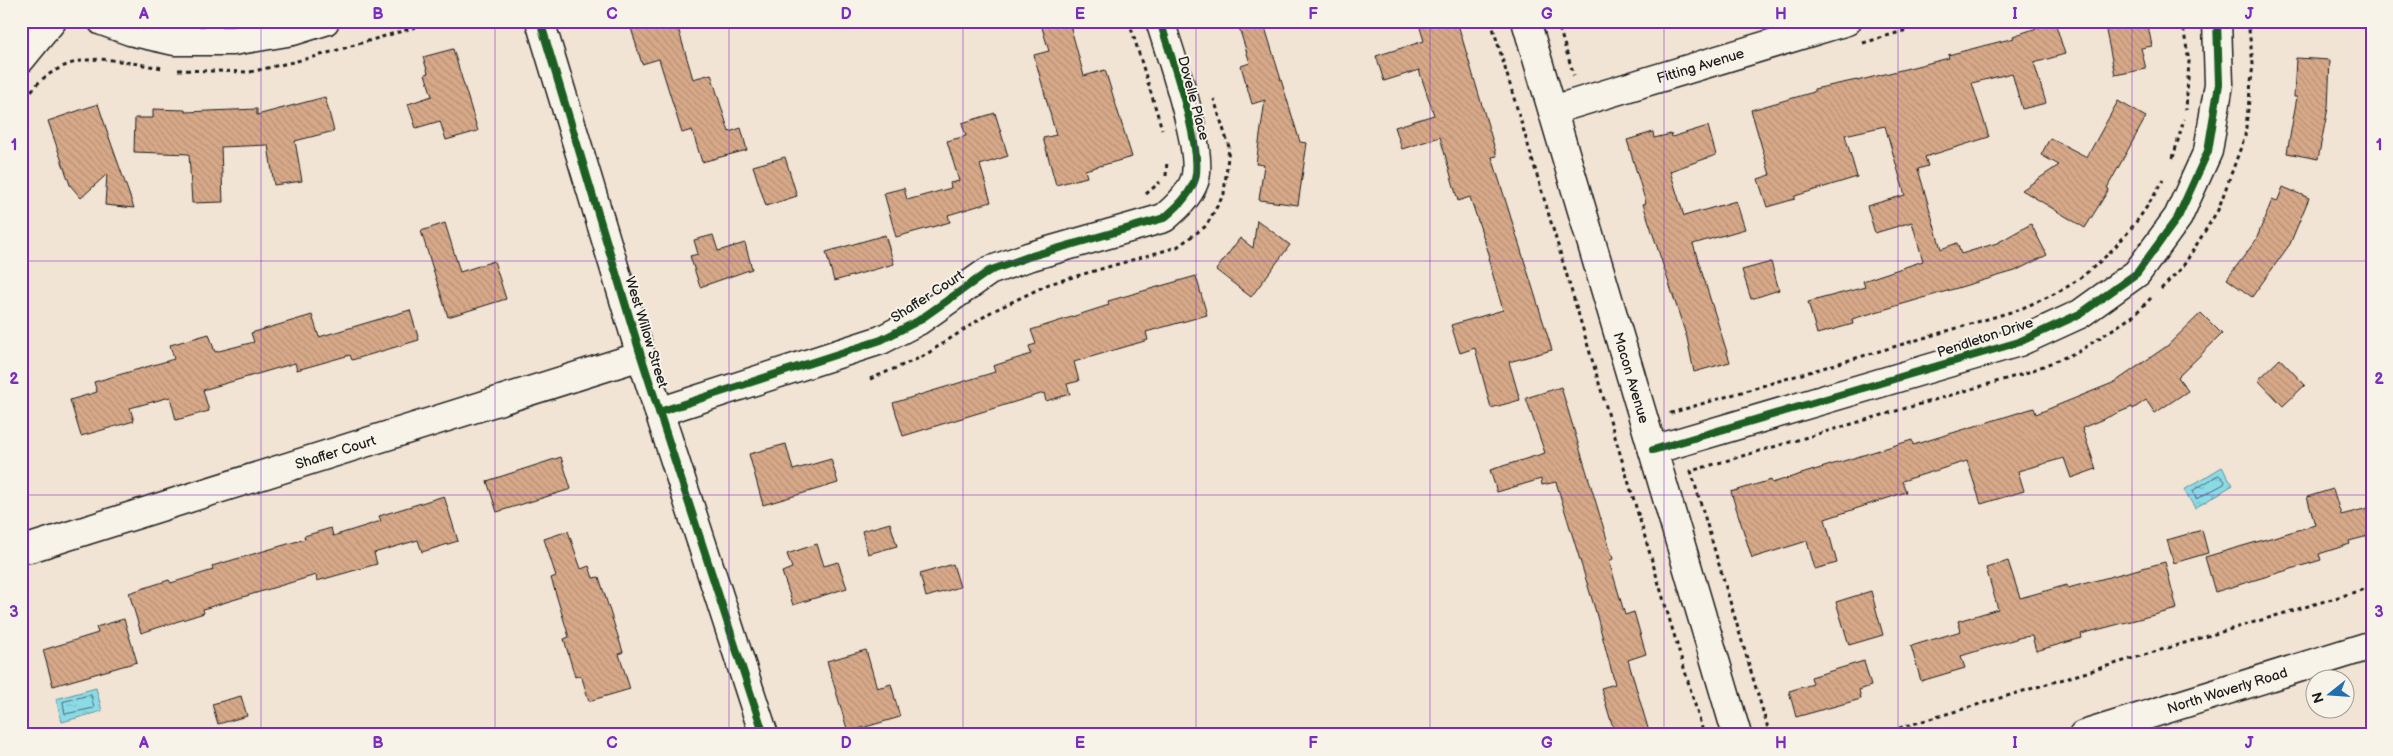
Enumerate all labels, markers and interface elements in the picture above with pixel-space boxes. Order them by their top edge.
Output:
text: A [138,5,149,24]
text: B [372,5,384,24]
text: C [606,5,618,24]
text: D [840,5,852,24]
text: E [1075,5,1085,24]
text: F [1308,5,1318,24]
text: G [1541,5,1553,24]
text: H [1775,5,1787,24]
text: I [2012,5,2018,24]
text: J [2245,5,2254,24]
street label: Fitting Avenue [1655,45,1746,87]
street label: Dovelle Place [1174,54,1213,142]
text: 1 [11,136,17,155]
text: 1 [2376,136,2382,155]
street label: Shaffer Court [888,266,967,326]
street label: West Willow Street [622,274,672,390]
street label: Pendleton Drive [1935,314,2035,361]
street label: Macon Avenue [1609,330,1652,425]
text: 2 [9,370,19,389]
text: 2 [2374,370,2384,389]
street label: Shaffer Court [293,432,378,473]
text: 3 [9,603,19,622]
text: 3 [2374,603,2384,622]
street label: North Waverly Road [2165,664,2290,717]
north arrow [2306,668,2356,718]
text: N [2308,690,2328,705]
text: A [138,734,149,753]
text: B [372,734,384,753]
text: C [606,734,618,753]
text: D [840,734,852,753]
text: E [1075,734,1085,753]
text: F [1308,734,1318,753]
text: G [1541,734,1553,753]
text: H [1775,734,1787,753]
text: I [2012,734,2018,753]
text: J [2245,734,2254,753]

